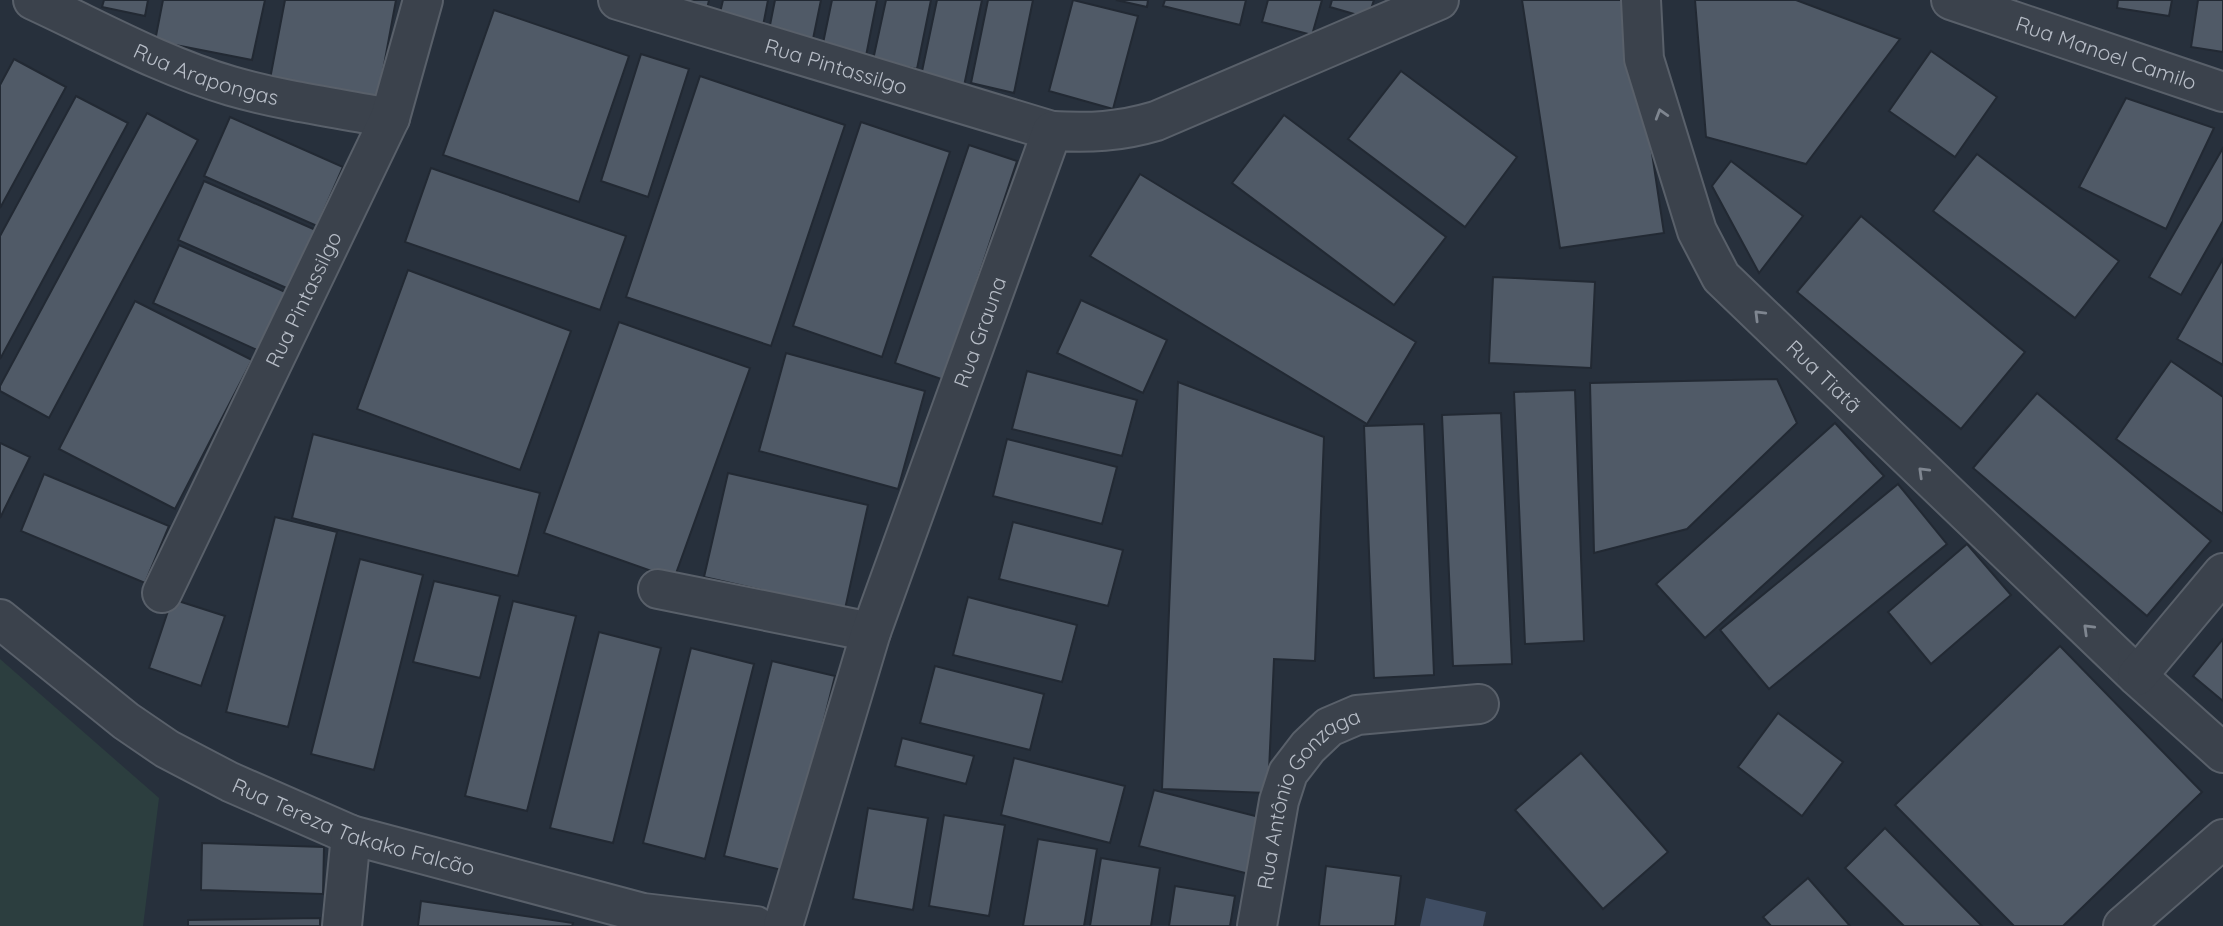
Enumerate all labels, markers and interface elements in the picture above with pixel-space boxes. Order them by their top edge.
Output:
street label: Rua Manoel Camilo [2013,10,2200,95]
street label: Rua Pintassilgo [762,32,911,100]
street label: Rua Arapongas [130,37,281,110]
one-way arrow [1655,108,1669,121]
street label: Rua Pintassilgo [259,227,347,371]
street label: Rua Grauna [947,273,1011,391]
one-way arrow [1754,310,1767,323]
street label: Rua Tiatã [1781,334,1867,418]
one-way arrow [1918,467,1931,480]
one-way arrow [2083,624,2096,637]
street label: Rua Antônio Gonzaga [1251,702,1364,891]
street label: Rua Tereza Takako Falcão [229,772,478,881]

